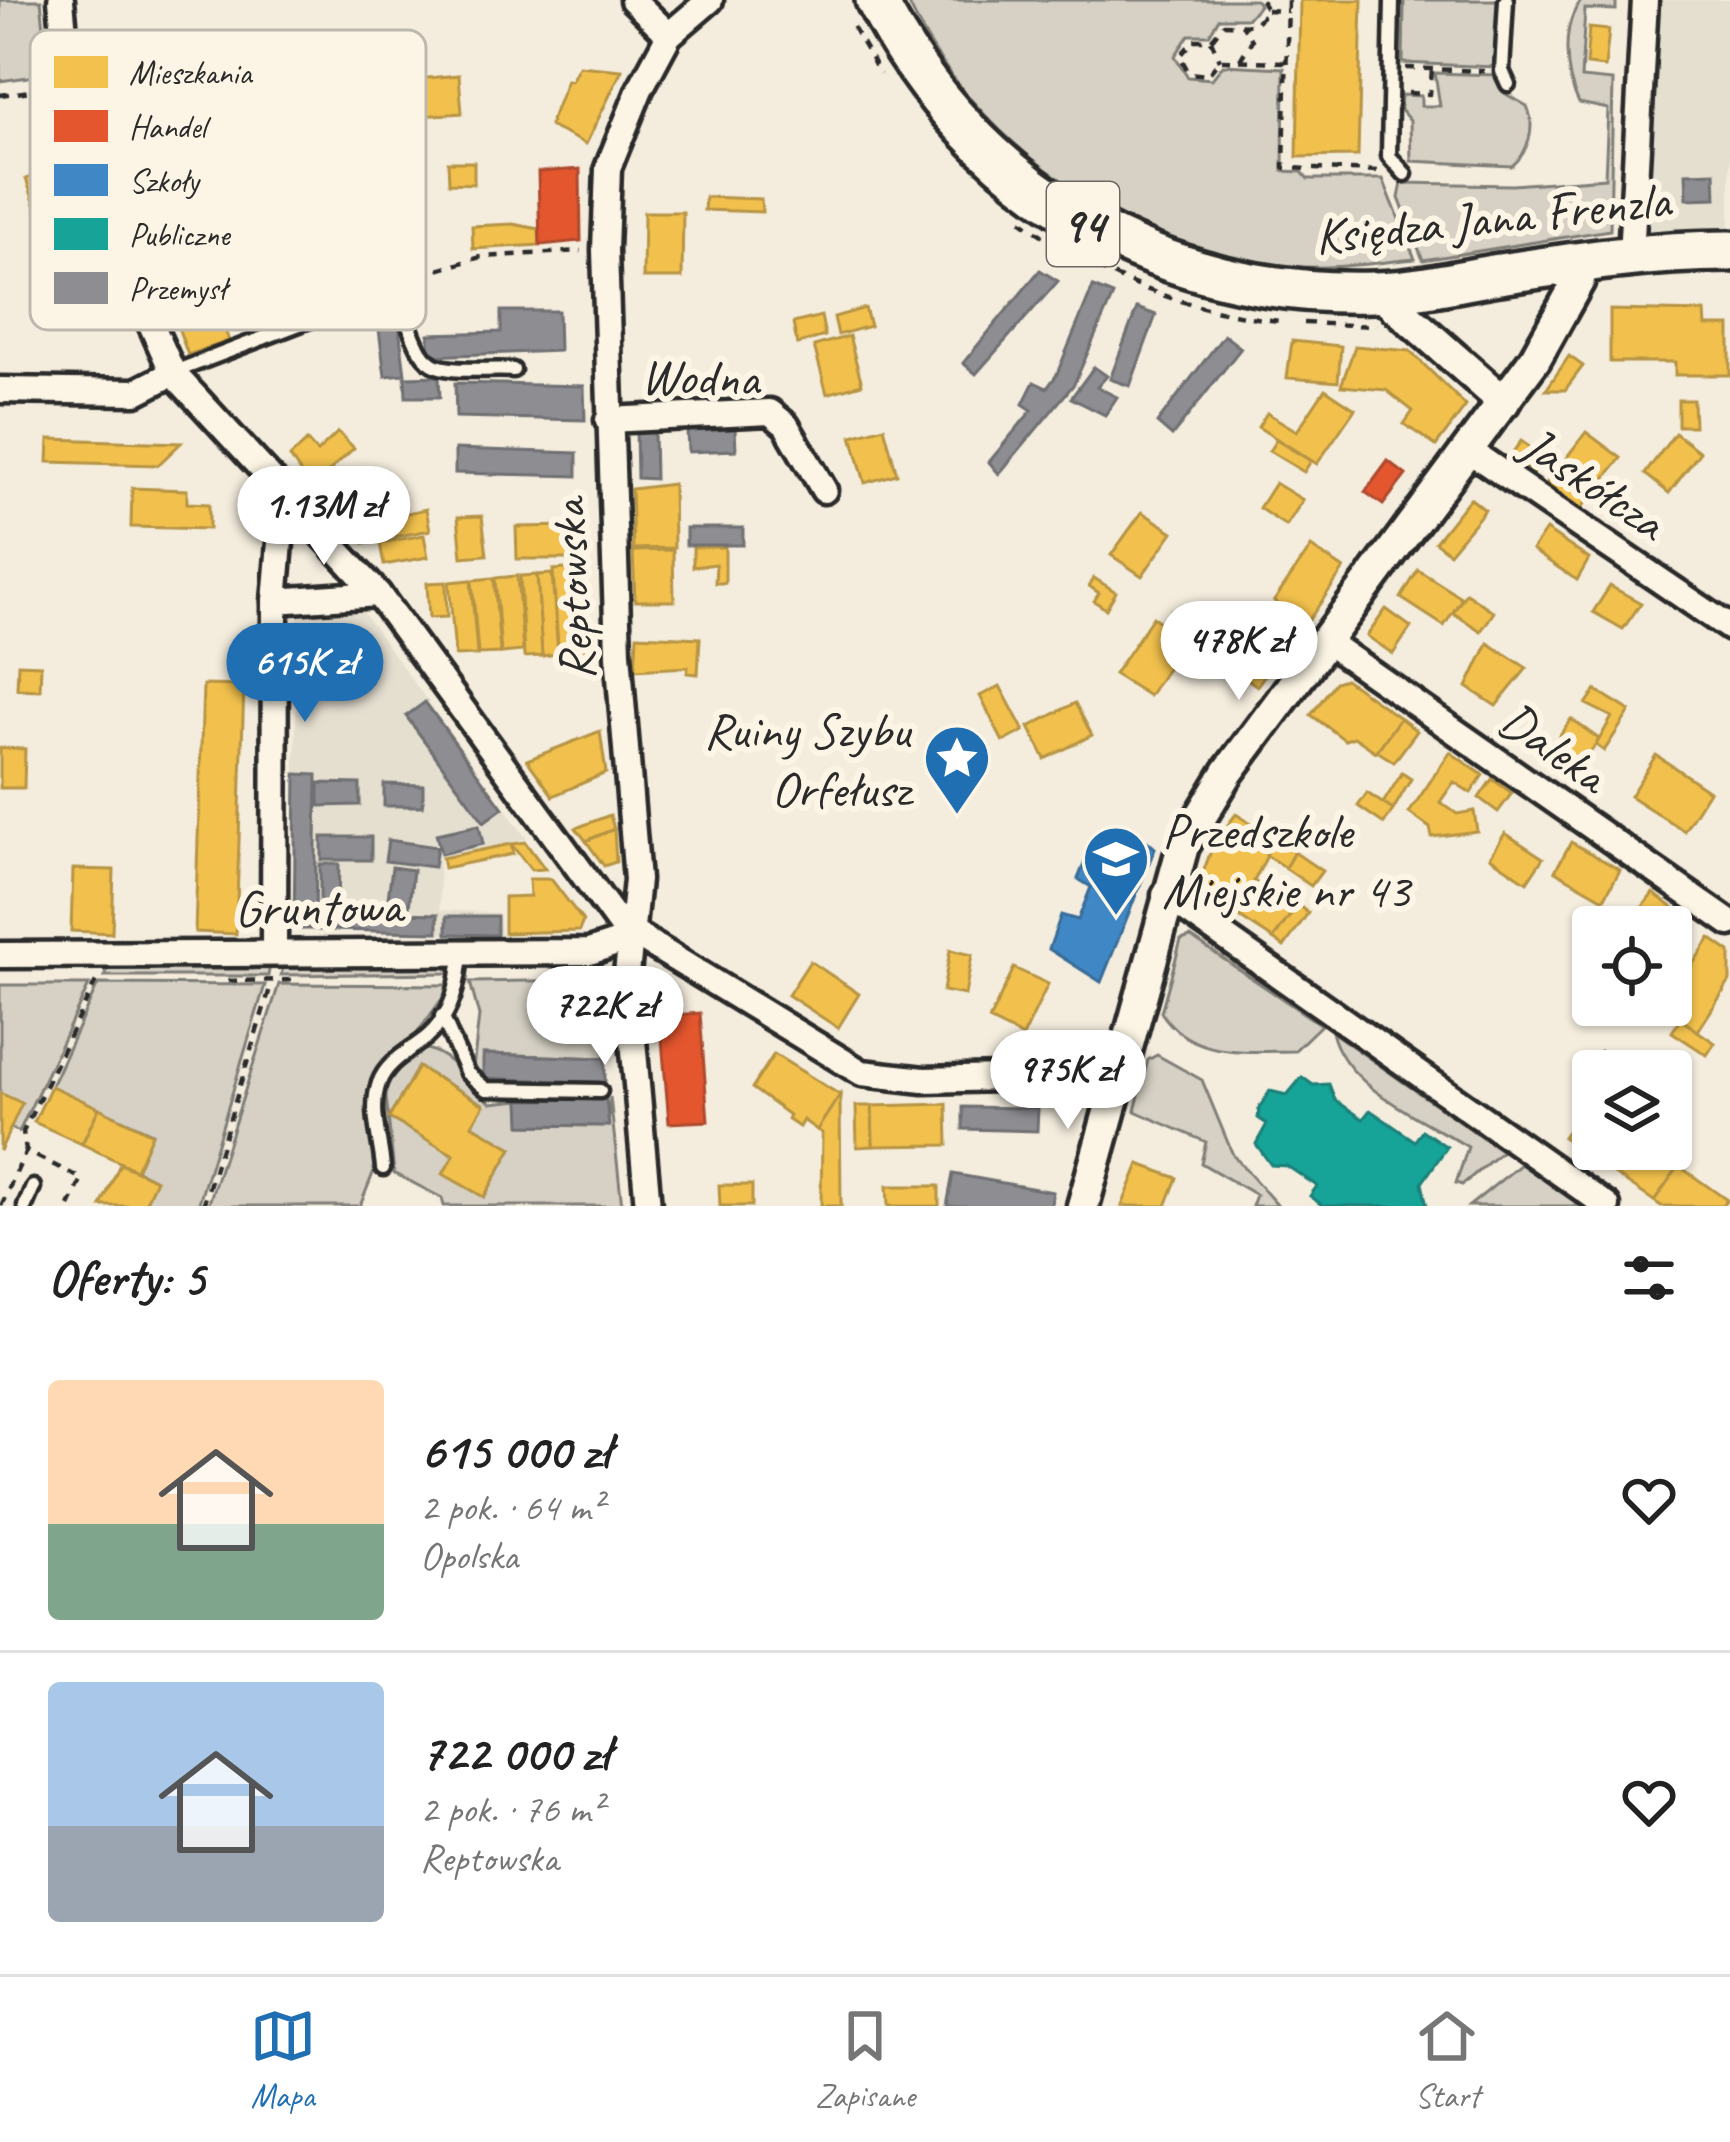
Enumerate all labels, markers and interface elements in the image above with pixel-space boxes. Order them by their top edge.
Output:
legend [30,30,426,330]
text: Mieszkania [129,52,253,94]
text: Handel [129,106,212,148]
text: Szkoły [129,160,201,202]
street label: Księdza Jana Frenzla [1312,167,1676,268]
road number: 94 [1047,182,1119,266]
text: Publiczne [129,214,232,256]
text: Przemysł [129,268,231,310]
street label: Wodna [640,344,763,410]
street label: Jaskółcza [1507,410,1680,556]
pin: 1.13M zł [200,466,448,568]
text: 1.13M zł [264,480,384,529]
street label: Reptowska [535,494,609,682]
pin: 478K zł [1128,601,1350,703]
text: 478K zł [1188,615,1290,664]
pin: 615K zł [194,623,416,725]
text: 615K zł [253,637,357,686]
street label: Daleka [1487,687,1623,809]
place label: Ruiny Szybu Orfełusz [704,698,914,821]
place icon: Ruiny Szybu Orfełusz [922,723,992,817]
place label: Przedszkole Miejskie nr 43 [1162,799,1413,922]
school or university icon: Przedszkole Miejskie nr 43 [1081,824,1151,918]
street label: Gruntowa [234,873,406,940]
map controls [1572,906,1692,1170]
button: locate [1572,906,1692,1026]
pin: 722K zł [494,966,716,1068]
text: 722K zł [554,980,656,1029]
pin: 975K zł [957,1030,1179,1132]
text: 975K zł [1017,1044,1119,1093]
button: layers [1572,1050,1692,1170]
icon: filters [1616,1245,1682,1311]
text: Oferty: 5 [48,1246,204,1310]
text: 615 000 zł [420,1419,610,1483]
icon: home [144,1428,288,1572]
icon: heart [1616,1467,1682,1533]
text: 2 pok. · 64 m² [420,1483,602,1532]
text: Opolska [420,1532,518,1581]
text: 722 000 zł [420,1721,610,1785]
icon: home [144,1730,288,1874]
icon: heart [1616,1769,1682,1835]
text: 2 pok. · 76 m² [420,1785,602,1834]
text: Reptowska [420,1834,558,1883]
tab: Mapa [250,2003,316,2117]
tab: Zapisane [815,2003,915,2117]
tab: Start [1414,2003,1480,2117]

